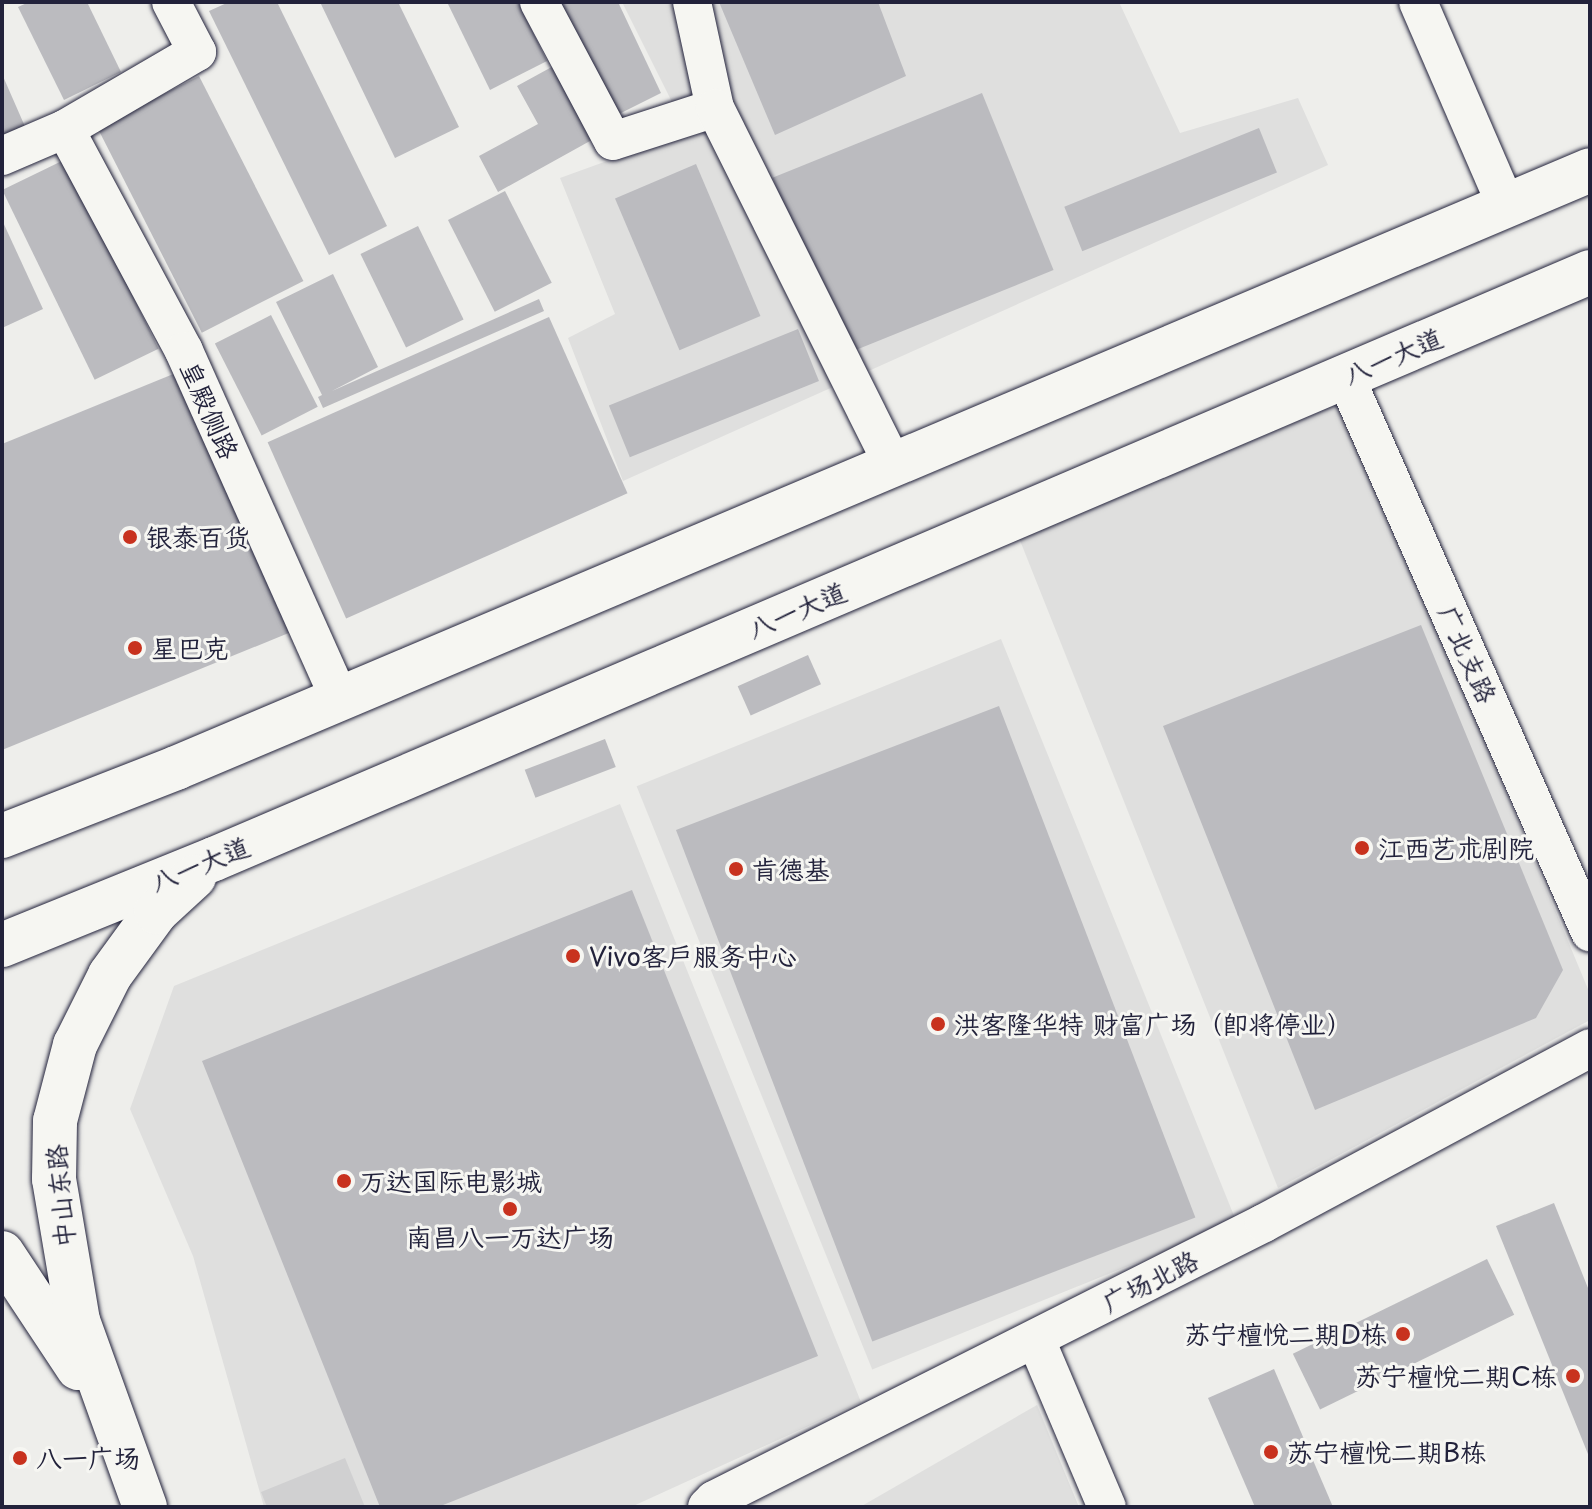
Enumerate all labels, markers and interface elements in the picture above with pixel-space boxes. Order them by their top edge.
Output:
street label: 八一大道 [1339,321,1447,391]
street label: 皇殿侧路 [175,356,245,464]
place label: 银泰百货 [146,521,250,553]
marker: 银泰百货 [121,528,139,546]
street label: 八一大道 [743,575,851,645]
street label: 广北支路 [1433,600,1503,708]
place label: 星巴克 [151,632,229,664]
marker: 星巴克 [126,639,144,657]
street label: 八一大道 [146,830,254,898]
place label: 江西艺术剧院 [1378,832,1534,864]
marker: 江西艺术剧院 [1353,839,1371,857]
place label: 肯德基 [752,853,830,885]
marker: 肯德基 [727,860,745,878]
place label: Vivo客户服务中心 [589,940,797,972]
marker: Vivo客户服务中心 [564,947,582,965]
place label: 洪客隆华特 财富广场（即将停业） [954,1008,1352,1040]
marker: 洪客隆华特 财富广场（即将停业） [929,1015,947,1033]
street label: 中山东路 [40,1143,80,1249]
place label: 万达国际电影城 [360,1165,542,1197]
marker: 万达国际电影城 [335,1172,353,1190]
marker: 南昌八一万达广场 [501,1200,519,1218]
place label: 南昌八一万达广场 [406,1221,614,1253]
street label: 广场北路 [1097,1243,1203,1319]
place label: 苏宁檀悦二期D栋 [1184,1318,1387,1350]
marker: 苏宁檀悦二期D栋 [1394,1325,1412,1343]
place label: 苏宁檀悦二期C栋 [1355,1360,1557,1392]
marker: 苏宁檀悦二期C栋 [1564,1367,1582,1385]
place label: 苏宁檀悦二期B栋 [1287,1436,1486,1468]
place label: 八一广场 [36,1442,140,1474]
marker: 苏宁檀悦二期B栋 [1262,1443,1280,1461]
marker: 八一广场 [11,1449,29,1467]

